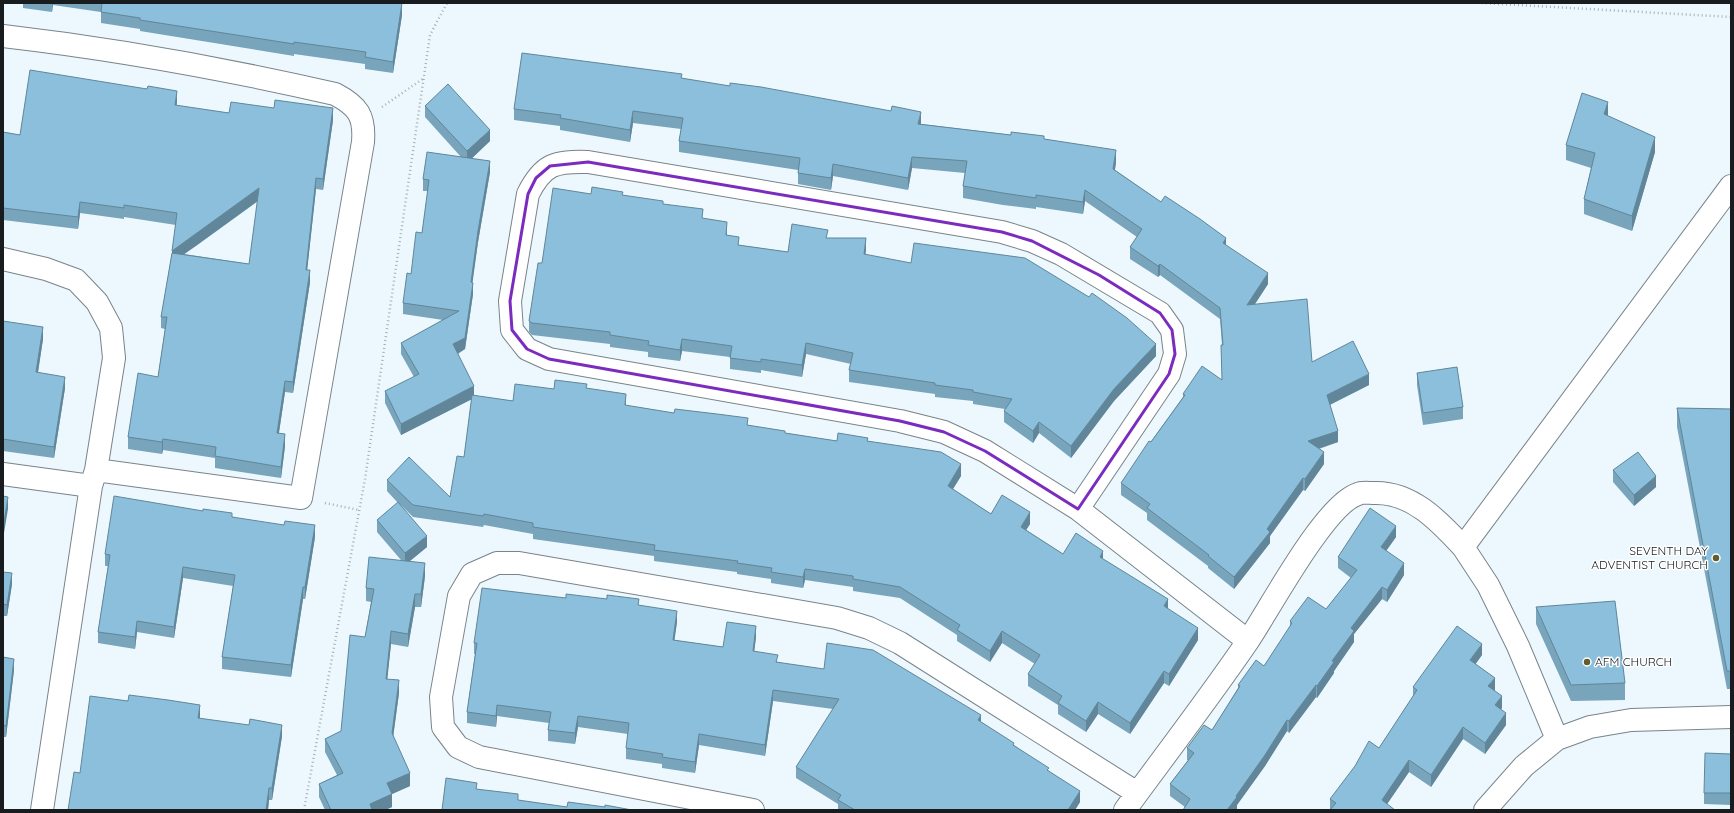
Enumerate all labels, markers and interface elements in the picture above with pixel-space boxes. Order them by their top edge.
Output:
place label: SEVENTH DAY ADVENTIST CHURCH [1591,543,1708,572]
marker: SEVENTH DAY ADVENTIST CHURCH [1711,553,1721,563]
place label: AFM CHURCH [1595,654,1672,669]
marker: AFM CHURCH [1582,657,1592,667]

